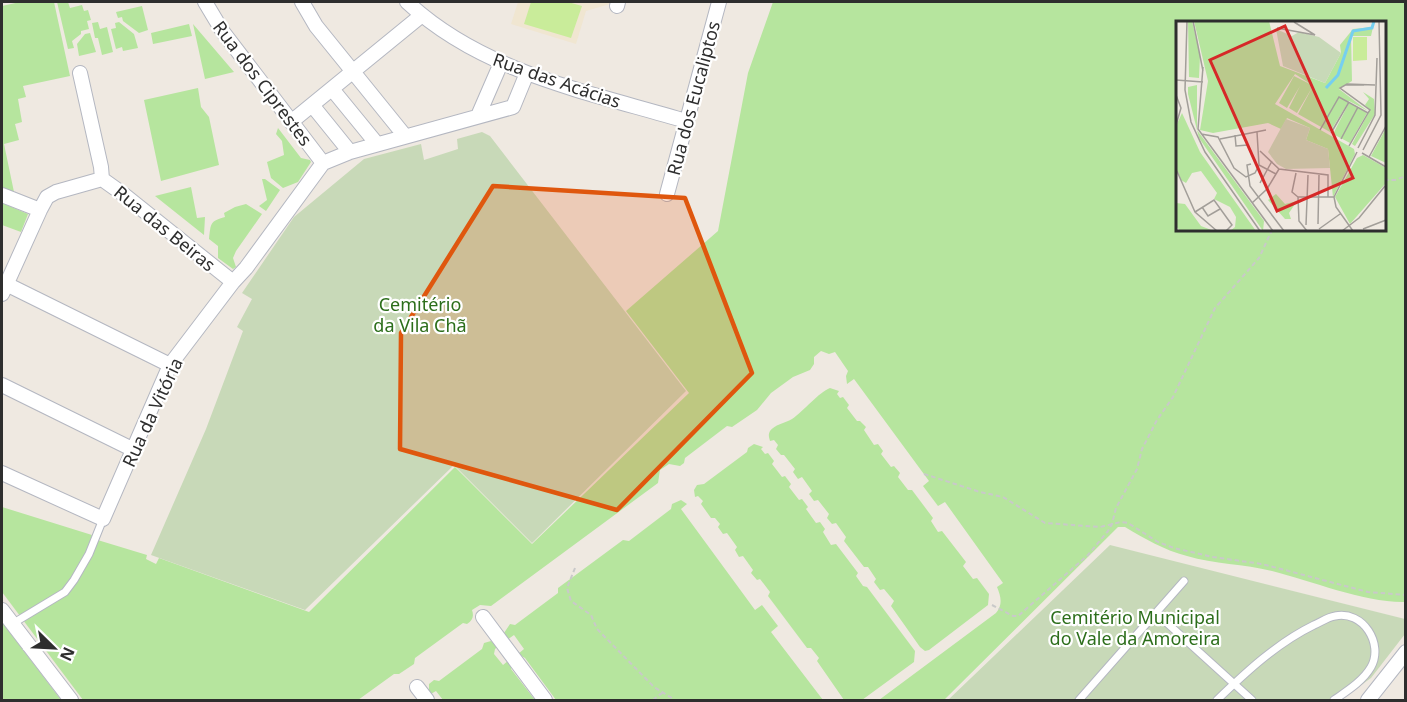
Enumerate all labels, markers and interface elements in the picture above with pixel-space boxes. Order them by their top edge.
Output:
street label: Rua dos Ciprestes [208,16,318,150]
street label: Rua dos Eucaliptos [661,18,725,178]
inset map [1176,21,1386,231]
street label: Rua das Acácias [490,47,624,113]
street label: Rua das Beiras [109,180,221,276]
park label: Cemitério da Vila Chã [373,292,467,337]
street label: Rua da Vitória [116,353,188,471]
park label: Cemitério Municipal do Vale da Amoreira [1050,605,1220,650]
north arrow [24,618,84,678]
text: N [55,644,80,665]

